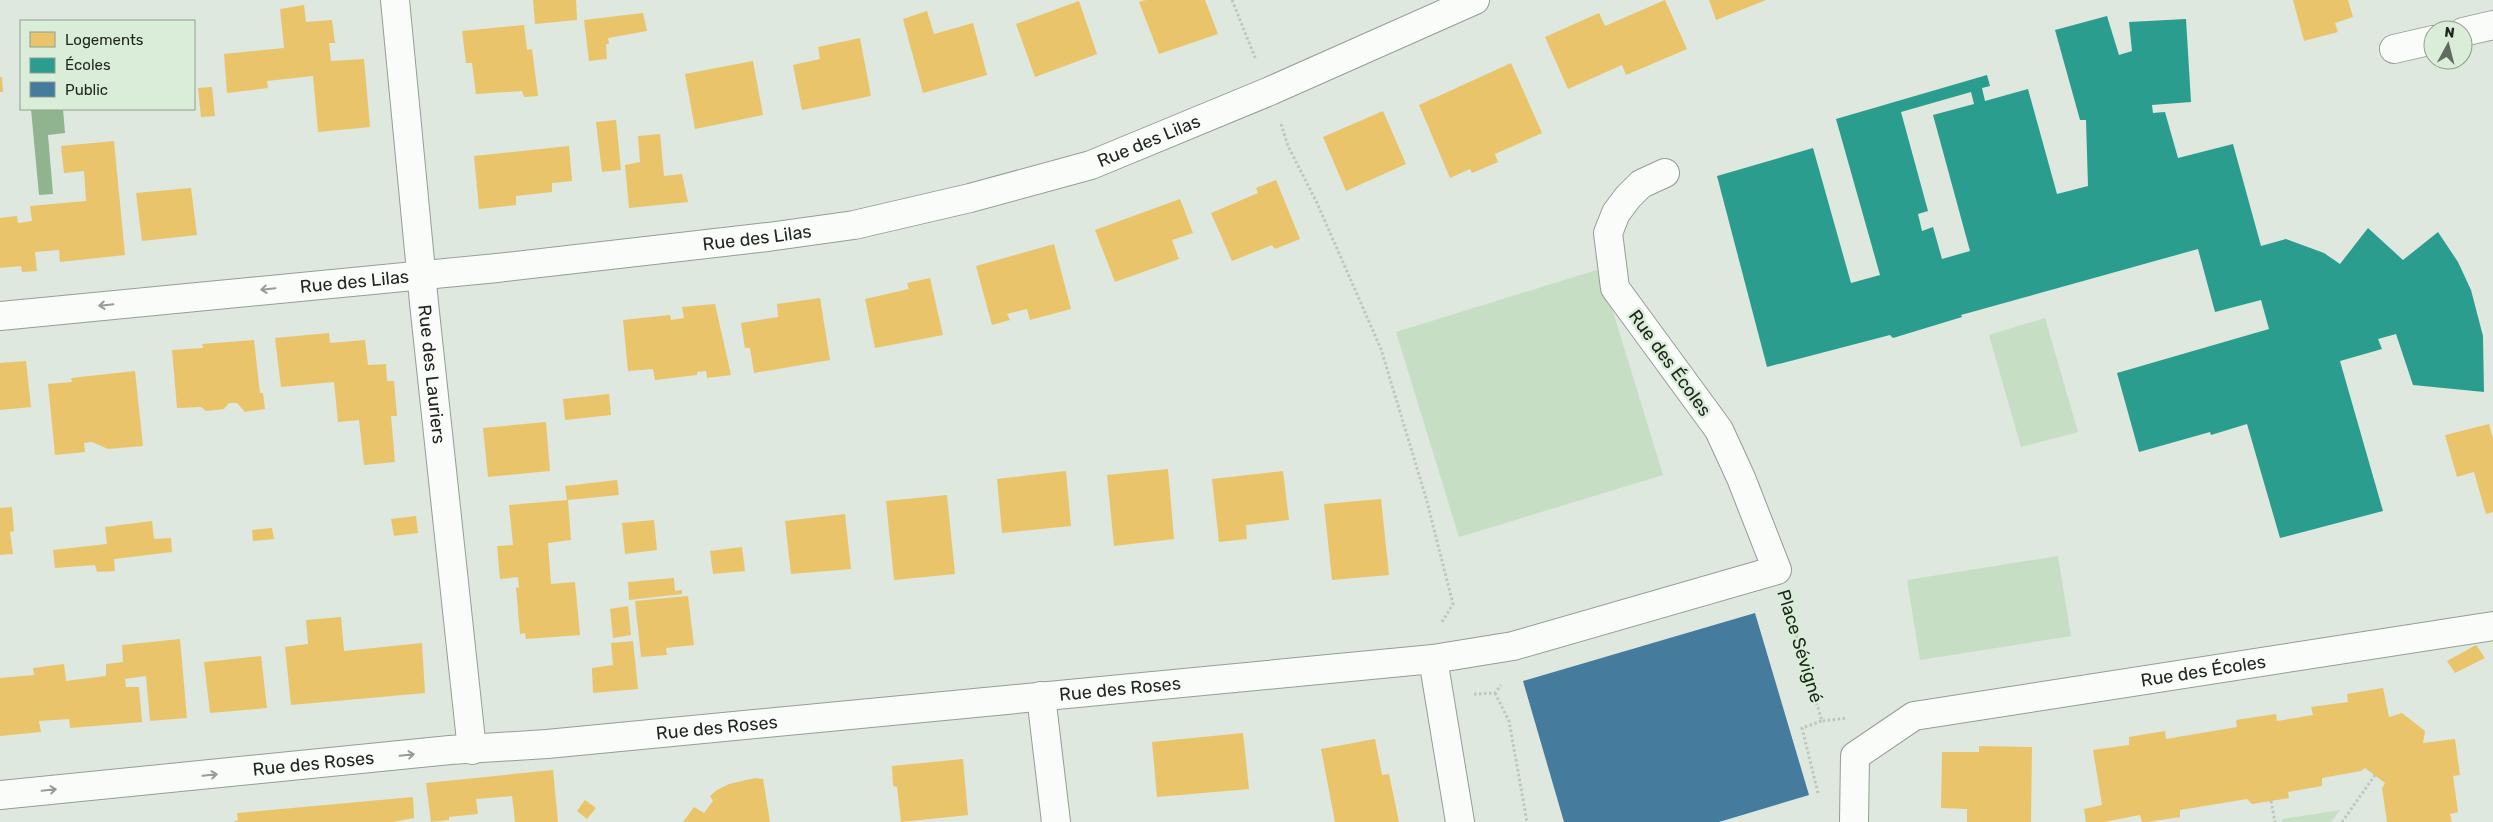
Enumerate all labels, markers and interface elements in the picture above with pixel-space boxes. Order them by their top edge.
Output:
legend [20,20,195,110]
north arrow [2423,20,2473,70]
text: N [2443,24,2456,42]
text: Logements [65,31,144,49]
text: Écoles [65,56,111,74]
text: Public [65,81,108,99]
street label: Rue des Lilas [1094,110,1204,172]
street label: Rue des Lilas [701,220,813,255]
street label: Rue des Lilas [299,266,410,298]
one-way arrow [260,284,276,294]
one-way arrow [99,300,115,310]
street label: Rue des Lauriers [413,304,450,445]
street label: Rue des Écoles [1624,305,1716,421]
street label: Place Sévigné [1772,587,1828,705]
street label: Rue des Écoles [2139,650,2267,692]
street label: Rue des Roses [1058,672,1182,706]
street label: Rue des Roses [655,711,779,744]
street label: Rue des Roses [252,747,375,781]
one-way arrow [399,750,415,760]
one-way arrow [202,770,218,779]
one-way arrow [40,786,56,795]

